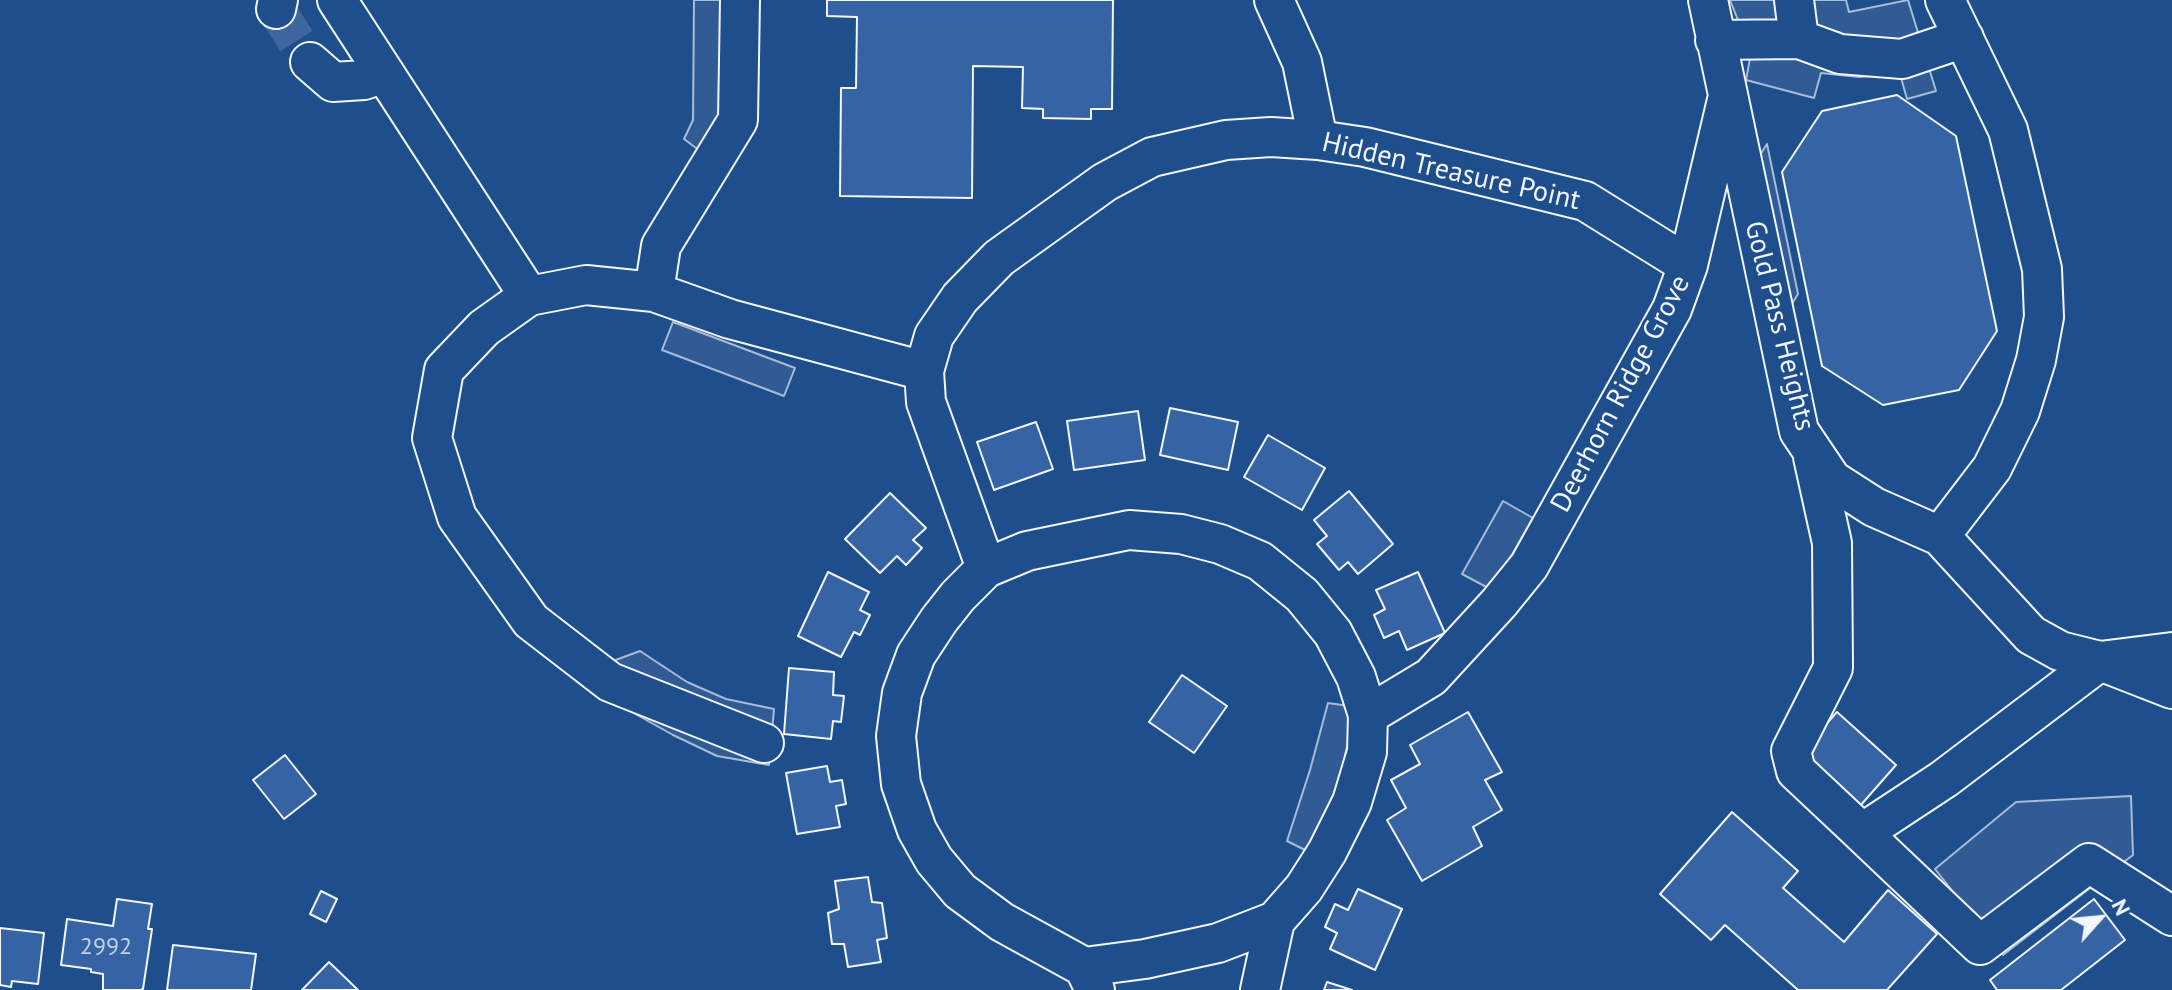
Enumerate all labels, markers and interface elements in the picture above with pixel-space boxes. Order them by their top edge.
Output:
street label: Hidden Treasure Point [1319,126,1583,218]
street label: Gold Pass Heights [1737,218,1821,434]
street label: Deerhorn Ridge Grove [1544,270,1698,518]
north arrow [2060,878,2140,958]
text: N [2106,894,2137,920]
house number: 2992 [80,933,132,961]

